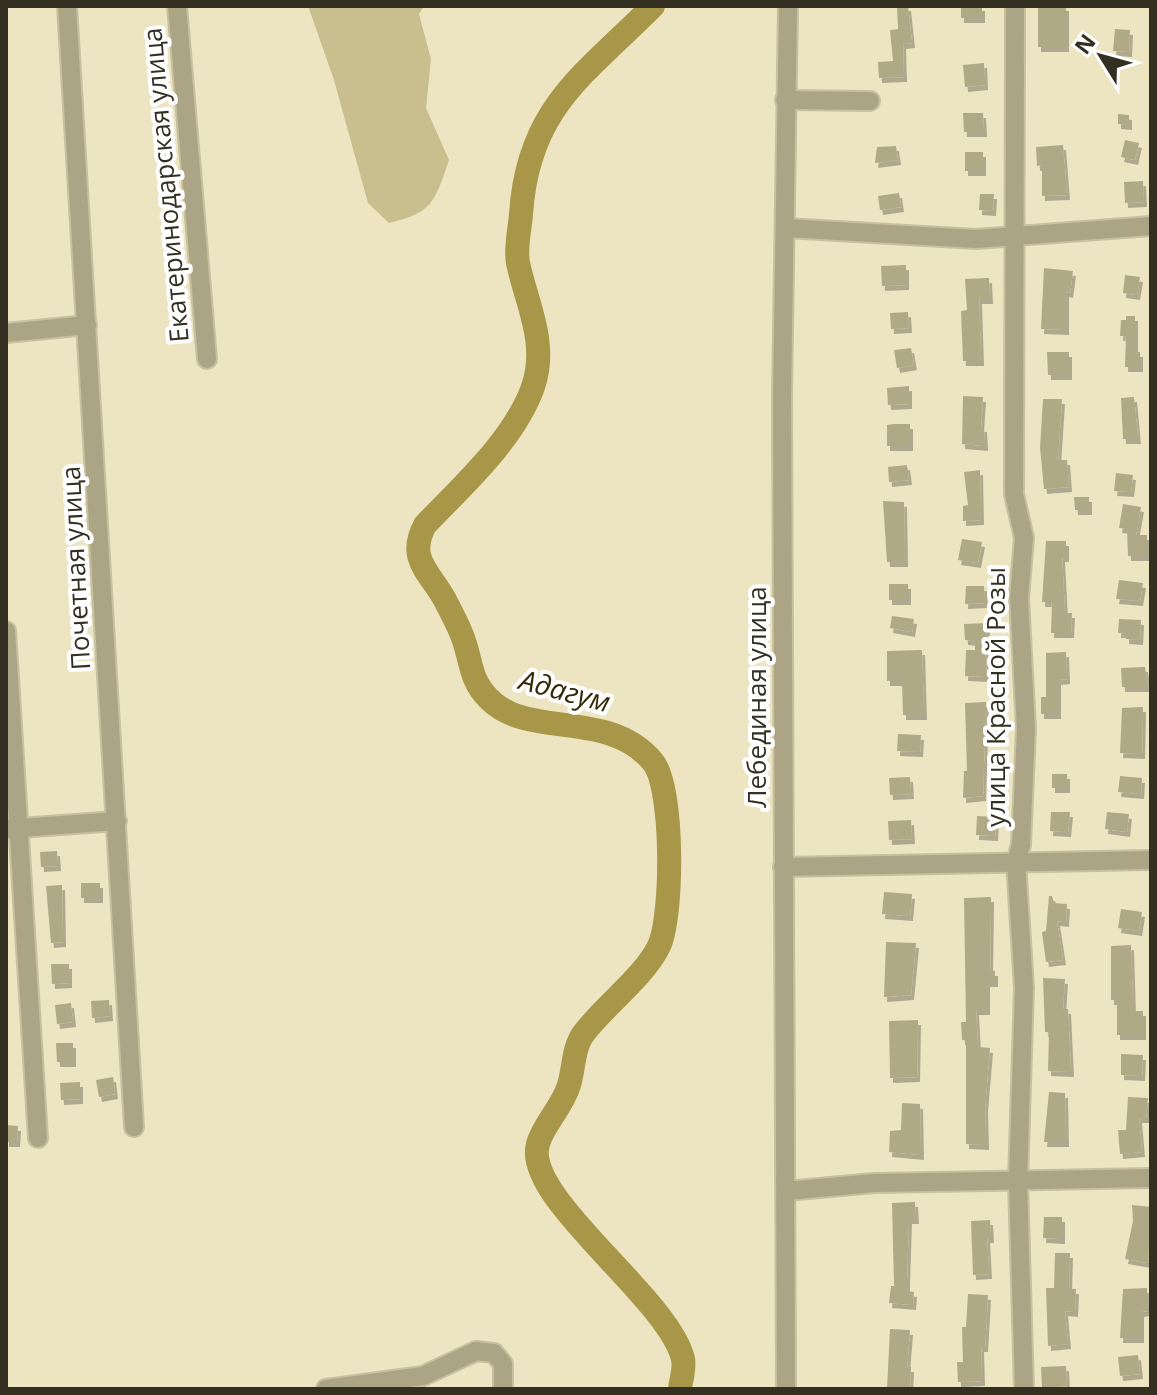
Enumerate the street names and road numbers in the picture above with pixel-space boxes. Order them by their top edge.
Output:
street label: Екатеринодарская улица [133,26,197,344]
street label: Почетная улица [52,465,98,671]
street label: улица Красной Розы [977,567,1013,827]
street label: Лебединая улица [738,586,774,808]

